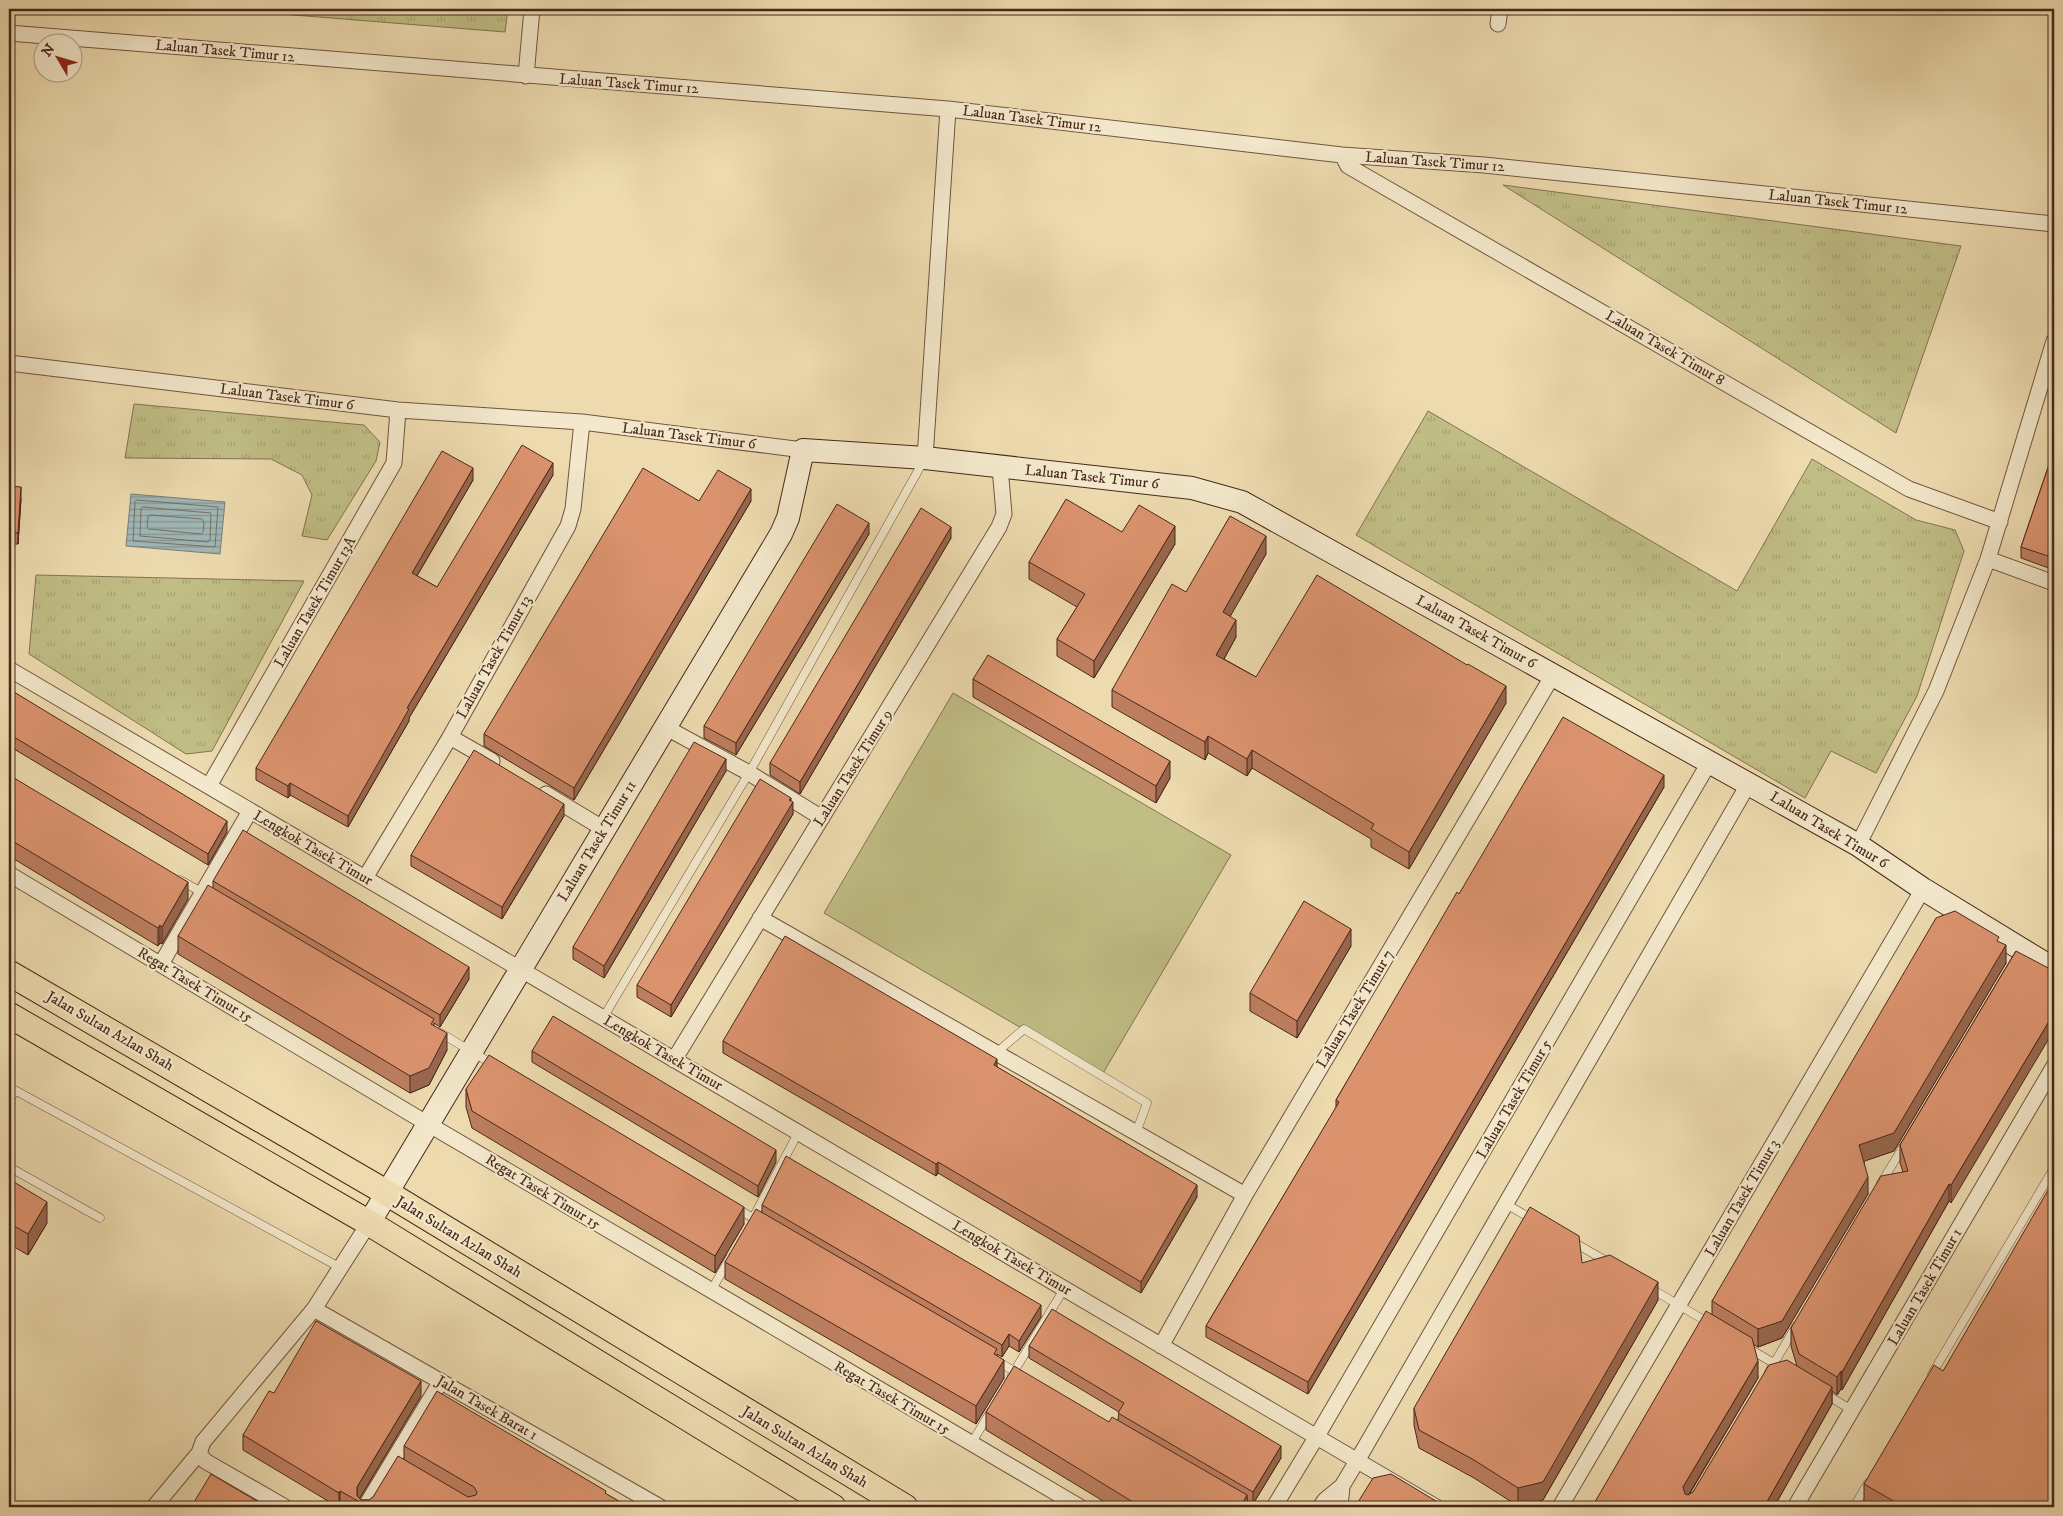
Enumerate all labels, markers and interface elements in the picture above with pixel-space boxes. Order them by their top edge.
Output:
north arrow [32,32,82,82]
street label: Laluan Tasek Timur 12 [155,35,296,67]
text: N [38,40,59,61]
street label: Laluan Tasek Timur 12 [559,70,700,98]
street label: Laluan Tasek Timur 12 [961,101,1103,137]
street label: Laluan Tasek Timur 12 [1365,148,1506,176]
street label: Laluan Tasek Timur 12 [1767,185,1909,219]
street label: Laluan Tasek Timur 8 [1602,306,1728,390]
street label: Laluan Tasek Timur 6 [219,379,356,415]
street label: Laluan Tasek Timur 6 [621,418,758,454]
street label: Laluan Tasek Timur 6 [1024,461,1161,494]
street label: Laluan Tasek Timur 13A [270,533,360,671]
street label: Laluan Tasek Timur 6 [1412,591,1541,674]
street label: Laluan Tasek Timur 13 [452,592,536,722]
street label: Laluan Tasek Timur 9 [809,706,897,830]
street label: Laluan Tasek Timur 11 [553,777,641,905]
street label: Laluan Tasek Timur 6 [1766,787,1893,873]
street label: Lengkok Tasek Timur [250,806,376,890]
street label: Regat Tasek Timur 15 [134,943,257,1027]
street label: Laluan Tasek Timur 7 [1312,946,1398,1072]
street label: Jalan Sultan Azlan Shah [41,986,177,1075]
street label: Lengkok Tasek Timur [600,1011,726,1095]
street label: Laluan Tasek Timur 5 [1472,1036,1556,1162]
street label: Laluan Tasek Timur 3 [1701,1136,1783,1260]
street label: Regat Tasek Timur 15 [482,1150,605,1234]
street label: Jalan Sultan Azlan Shah [391,1191,526,1282]
street label: Lengkok Tasek Timur [949,1216,1075,1300]
street label: Laluan Tasek Timur 1 [1884,1225,1966,1349]
street label: Regat Tasek Timur 15 [830,1357,954,1439]
street label: Jalan Tasek Barat 1 [431,1370,541,1445]
street label: Jalan Sultan Azlan Shah [737,1401,872,1492]

